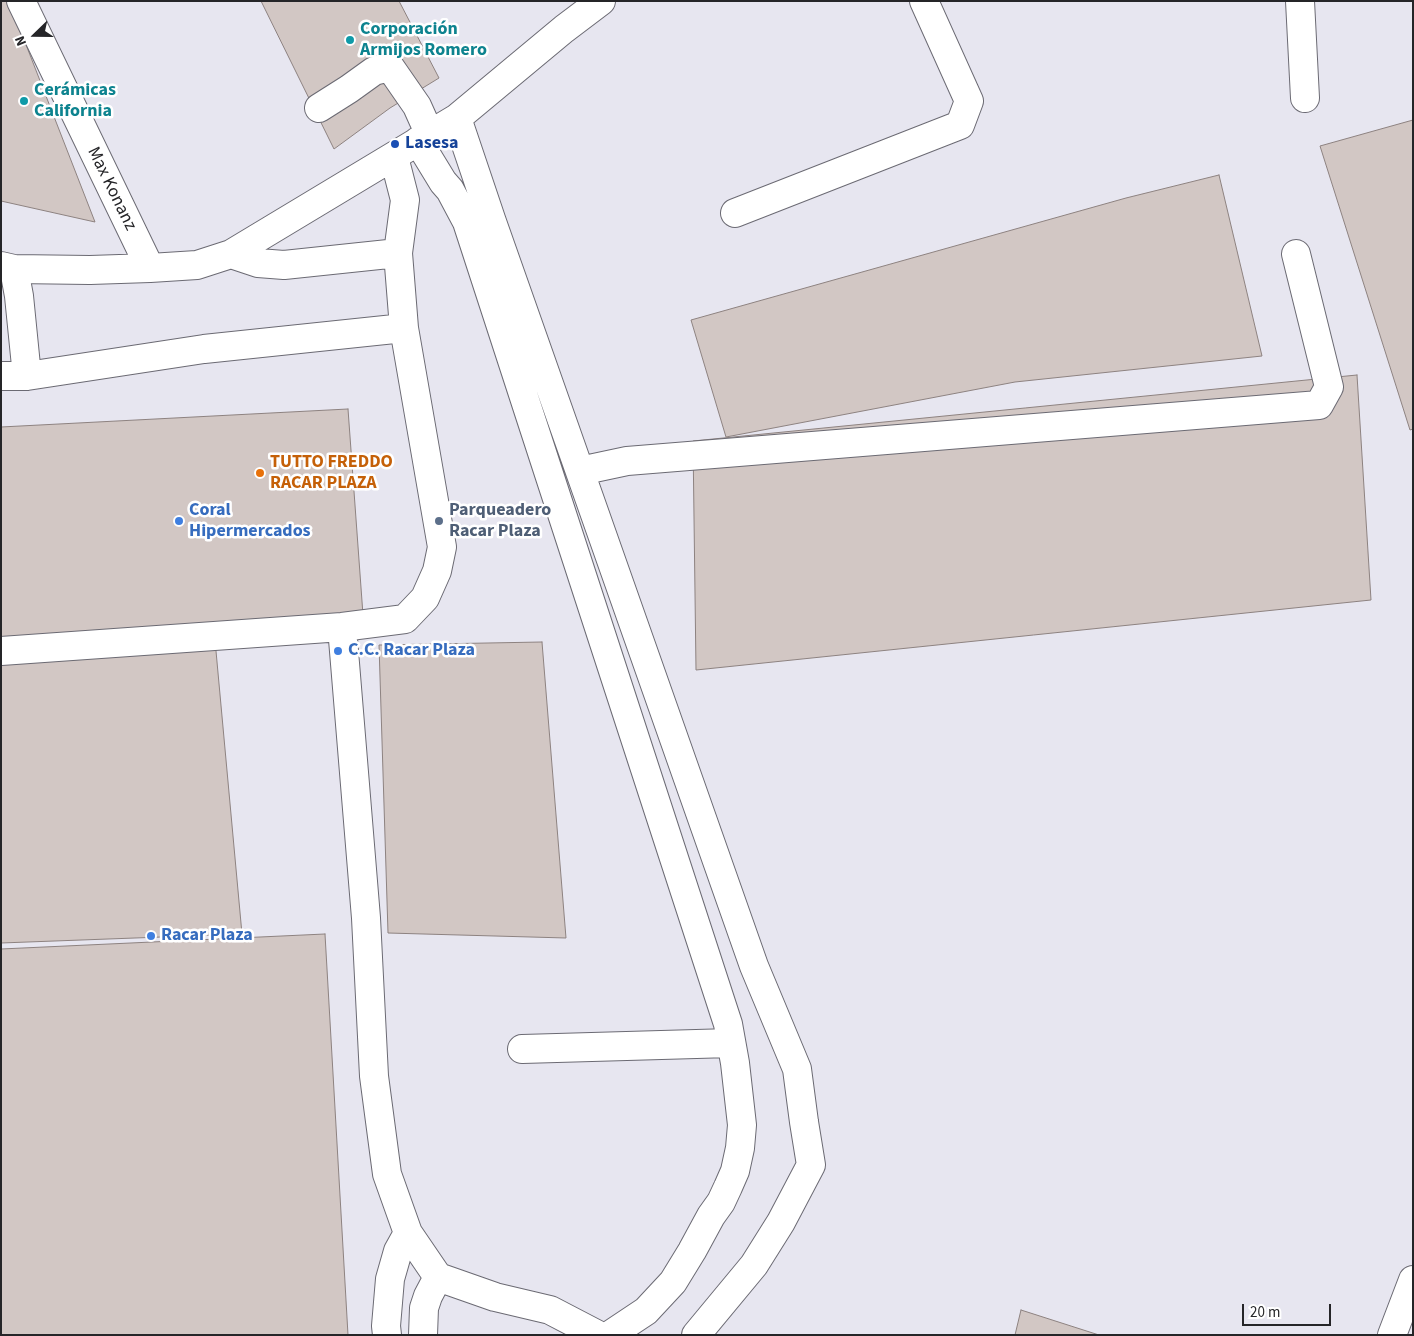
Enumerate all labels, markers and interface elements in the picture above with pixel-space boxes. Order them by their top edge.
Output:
north arrow [10,10,60,60]
place label: Corporación Armijos Romero [360,19,487,62]
text: N [10,33,32,49]
marker: Corporación Armijos Romero [344,34,356,46]
place label: Cerámicas California [34,80,116,122]
marker: Cerámicas California [18,95,30,107]
place label: Lasesa [405,133,459,155]
marker: Lasesa [389,138,401,150]
street label: Max Konanz [82,144,140,234]
place label: TUTTO FREDDO RACAR PLAZA [270,452,393,494]
marker: TUTTO FREDDO RACAR PLAZA [254,467,266,479]
place label: Coral Hipermercados [189,500,311,542]
place label: Parqueadero Racar Plaza [449,500,551,542]
marker: Coral Hipermercados [173,515,185,527]
marker: Parqueadero Racar Plaza [433,515,445,527]
place label: C.C. Racar Plaza [348,640,475,662]
marker: C.C. Racar Plaza [332,645,344,657]
place label: Racar Plaza [161,925,253,947]
marker: Racar Plaza [145,930,157,942]
scale bar [1244,1294,1333,1326]
text: 20 m [1250,1302,1280,1323]

